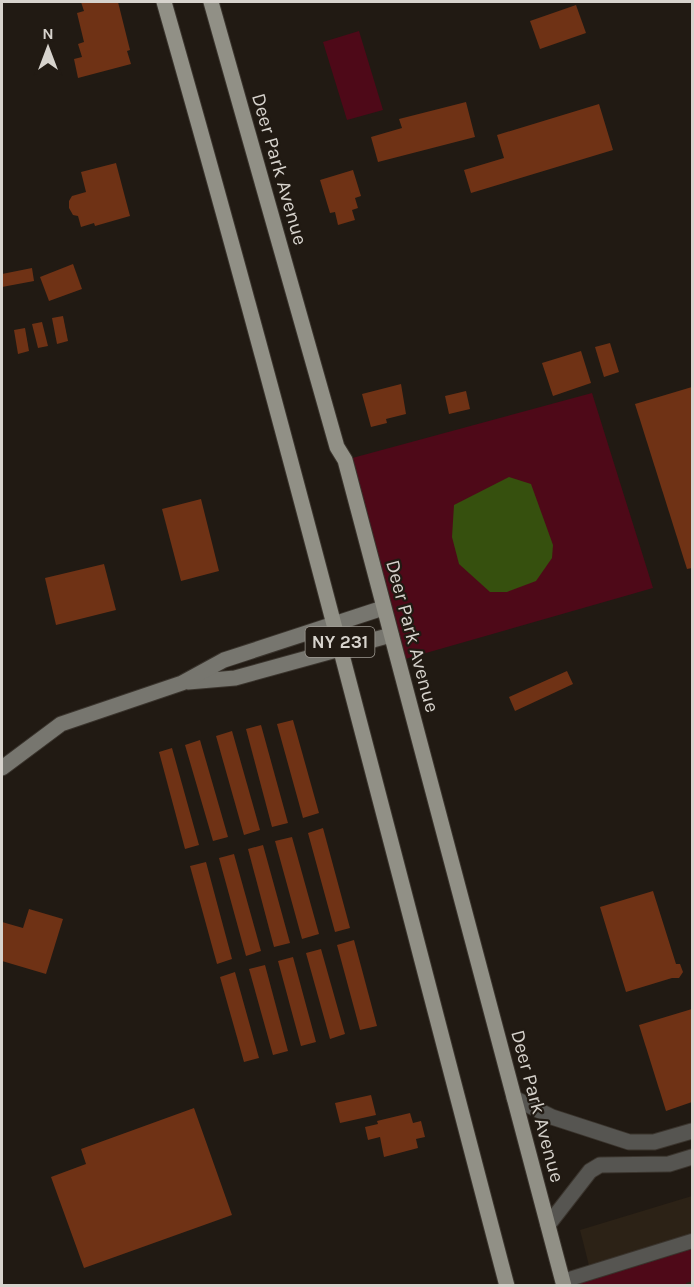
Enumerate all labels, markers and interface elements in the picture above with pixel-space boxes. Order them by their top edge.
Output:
north arrow [18,18,78,78]
text: N [42,24,54,43]
street label: Deer Park Avenue [247,91,312,248]
street label: Deer Park Avenue [381,557,444,715]
road number: NY 231 [306,627,374,657]
street label: Deer Park Avenue [506,1027,569,1185]

